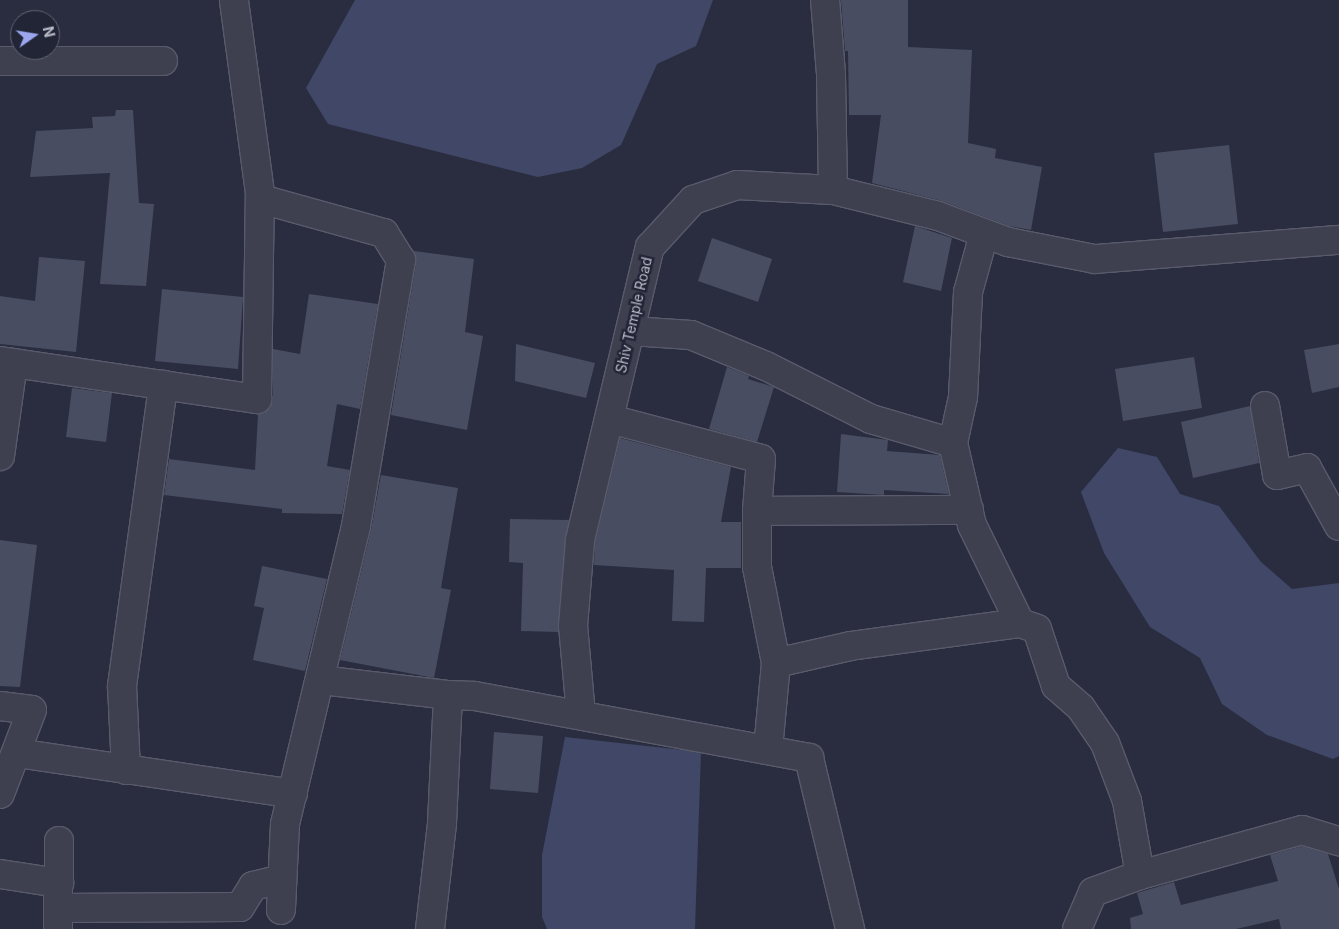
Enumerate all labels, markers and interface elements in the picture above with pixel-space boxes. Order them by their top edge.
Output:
north arrow [10,10,60,60]
text: N [40,25,59,39]
street label: Shiv Temple Road [612,255,656,375]

